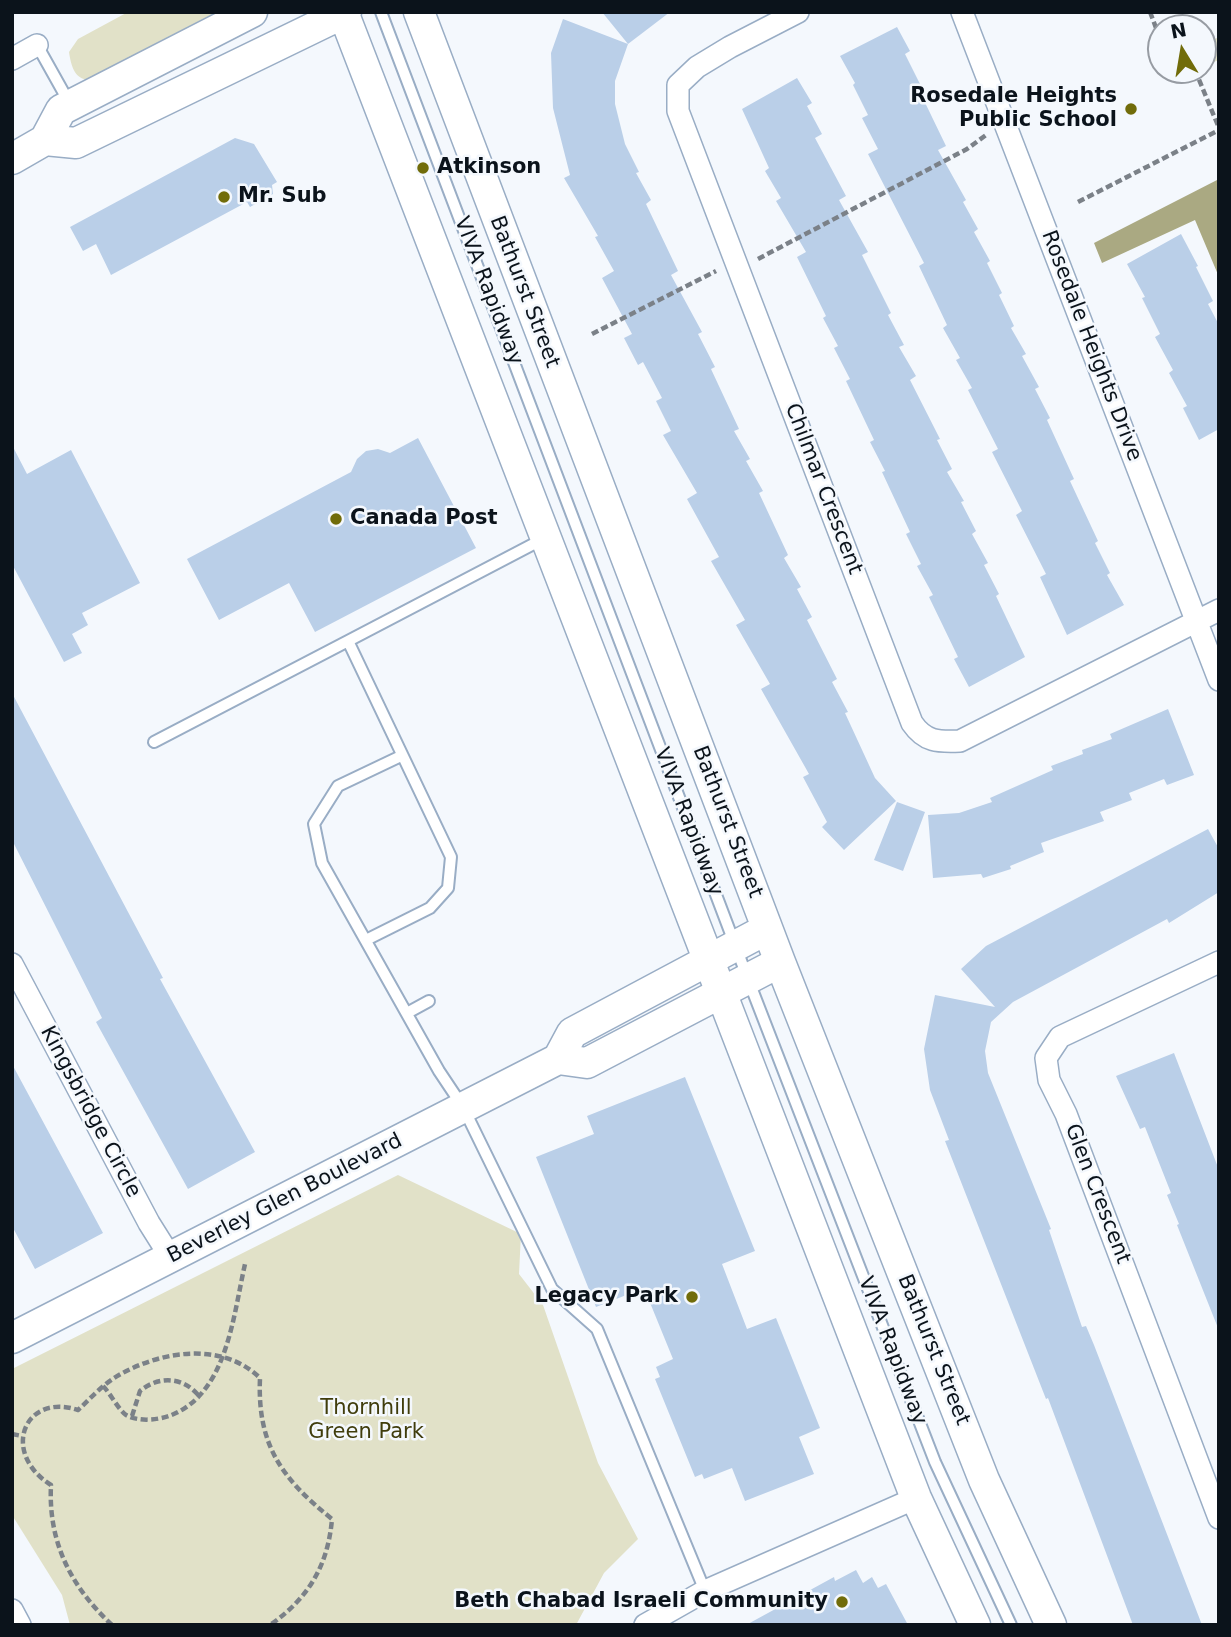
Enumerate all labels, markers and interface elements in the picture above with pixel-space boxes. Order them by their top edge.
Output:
north arrow [1147,14,1217,84]
text: N [1168,18,1188,43]
place label: Rosedale Heights Public School [910,84,1117,134]
marker: Rosedale Heights Public School [1123,101,1139,117]
place label: Atkinson [437,155,541,181]
marker: Atkinson [415,160,431,176]
place label: Mr. Sub [238,184,327,210]
marker: Mr. Sub [216,189,232,205]
street label: VIVA Rapidway [448,213,528,369]
street label: Bathurst Street [483,213,565,371]
street label: Rosedale Heights Drive [1035,227,1147,465]
street label: Chilmar Crescent [779,400,867,578]
place label: Canada Post [350,506,498,532]
marker: Canada Post [328,511,344,527]
street label: Bathurst Street [686,743,768,901]
street label: VIVA Rapidway [648,744,728,900]
street label: Kingsbridge Circle [34,1022,146,1202]
street label: Glen Crescent [1059,1121,1135,1267]
street label: Beverley Glen Boulevard [163,1129,407,1269]
street label: Bathurst Street [891,1271,975,1429]
street label: VIVA Rapidway [852,1273,932,1429]
place label: Legacy Park [534,1284,678,1310]
marker: Legacy Park [684,1289,700,1305]
park label: Thornhill Green Park [308,1396,424,1446]
place label: Beth Chabad Israeli Community [454,1589,828,1615]
marker: Beth Chabad Israeli Community [834,1594,850,1610]

